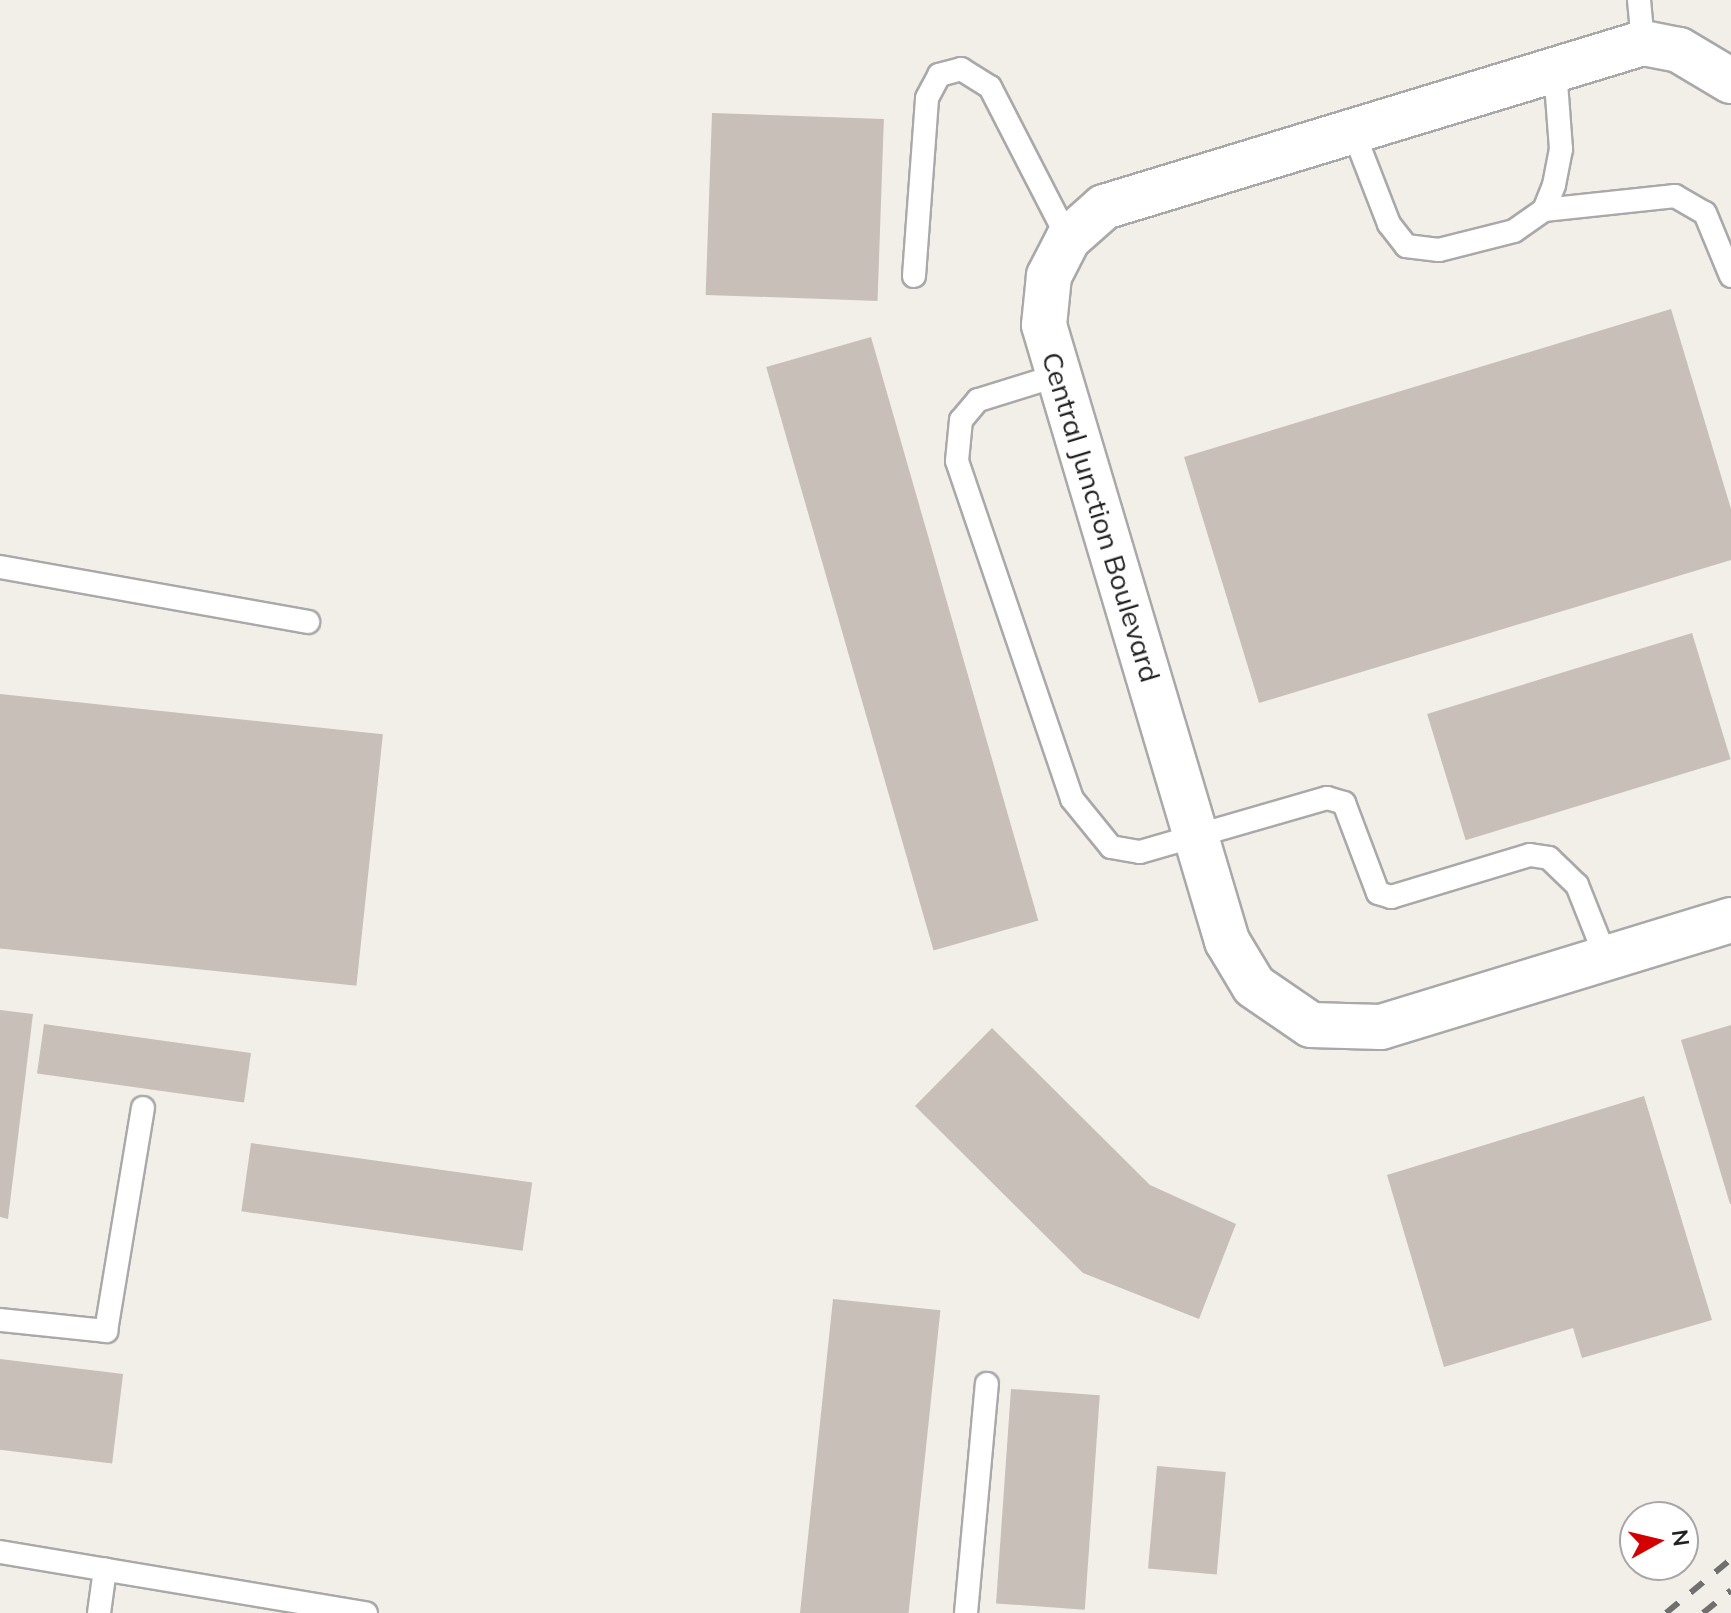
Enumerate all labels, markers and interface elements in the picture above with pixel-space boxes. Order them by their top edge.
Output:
street label: Central Junction Boulevard [1035,348,1167,686]
north arrow [1619,1501,1699,1581]
text: N [1666,1528,1696,1548]

